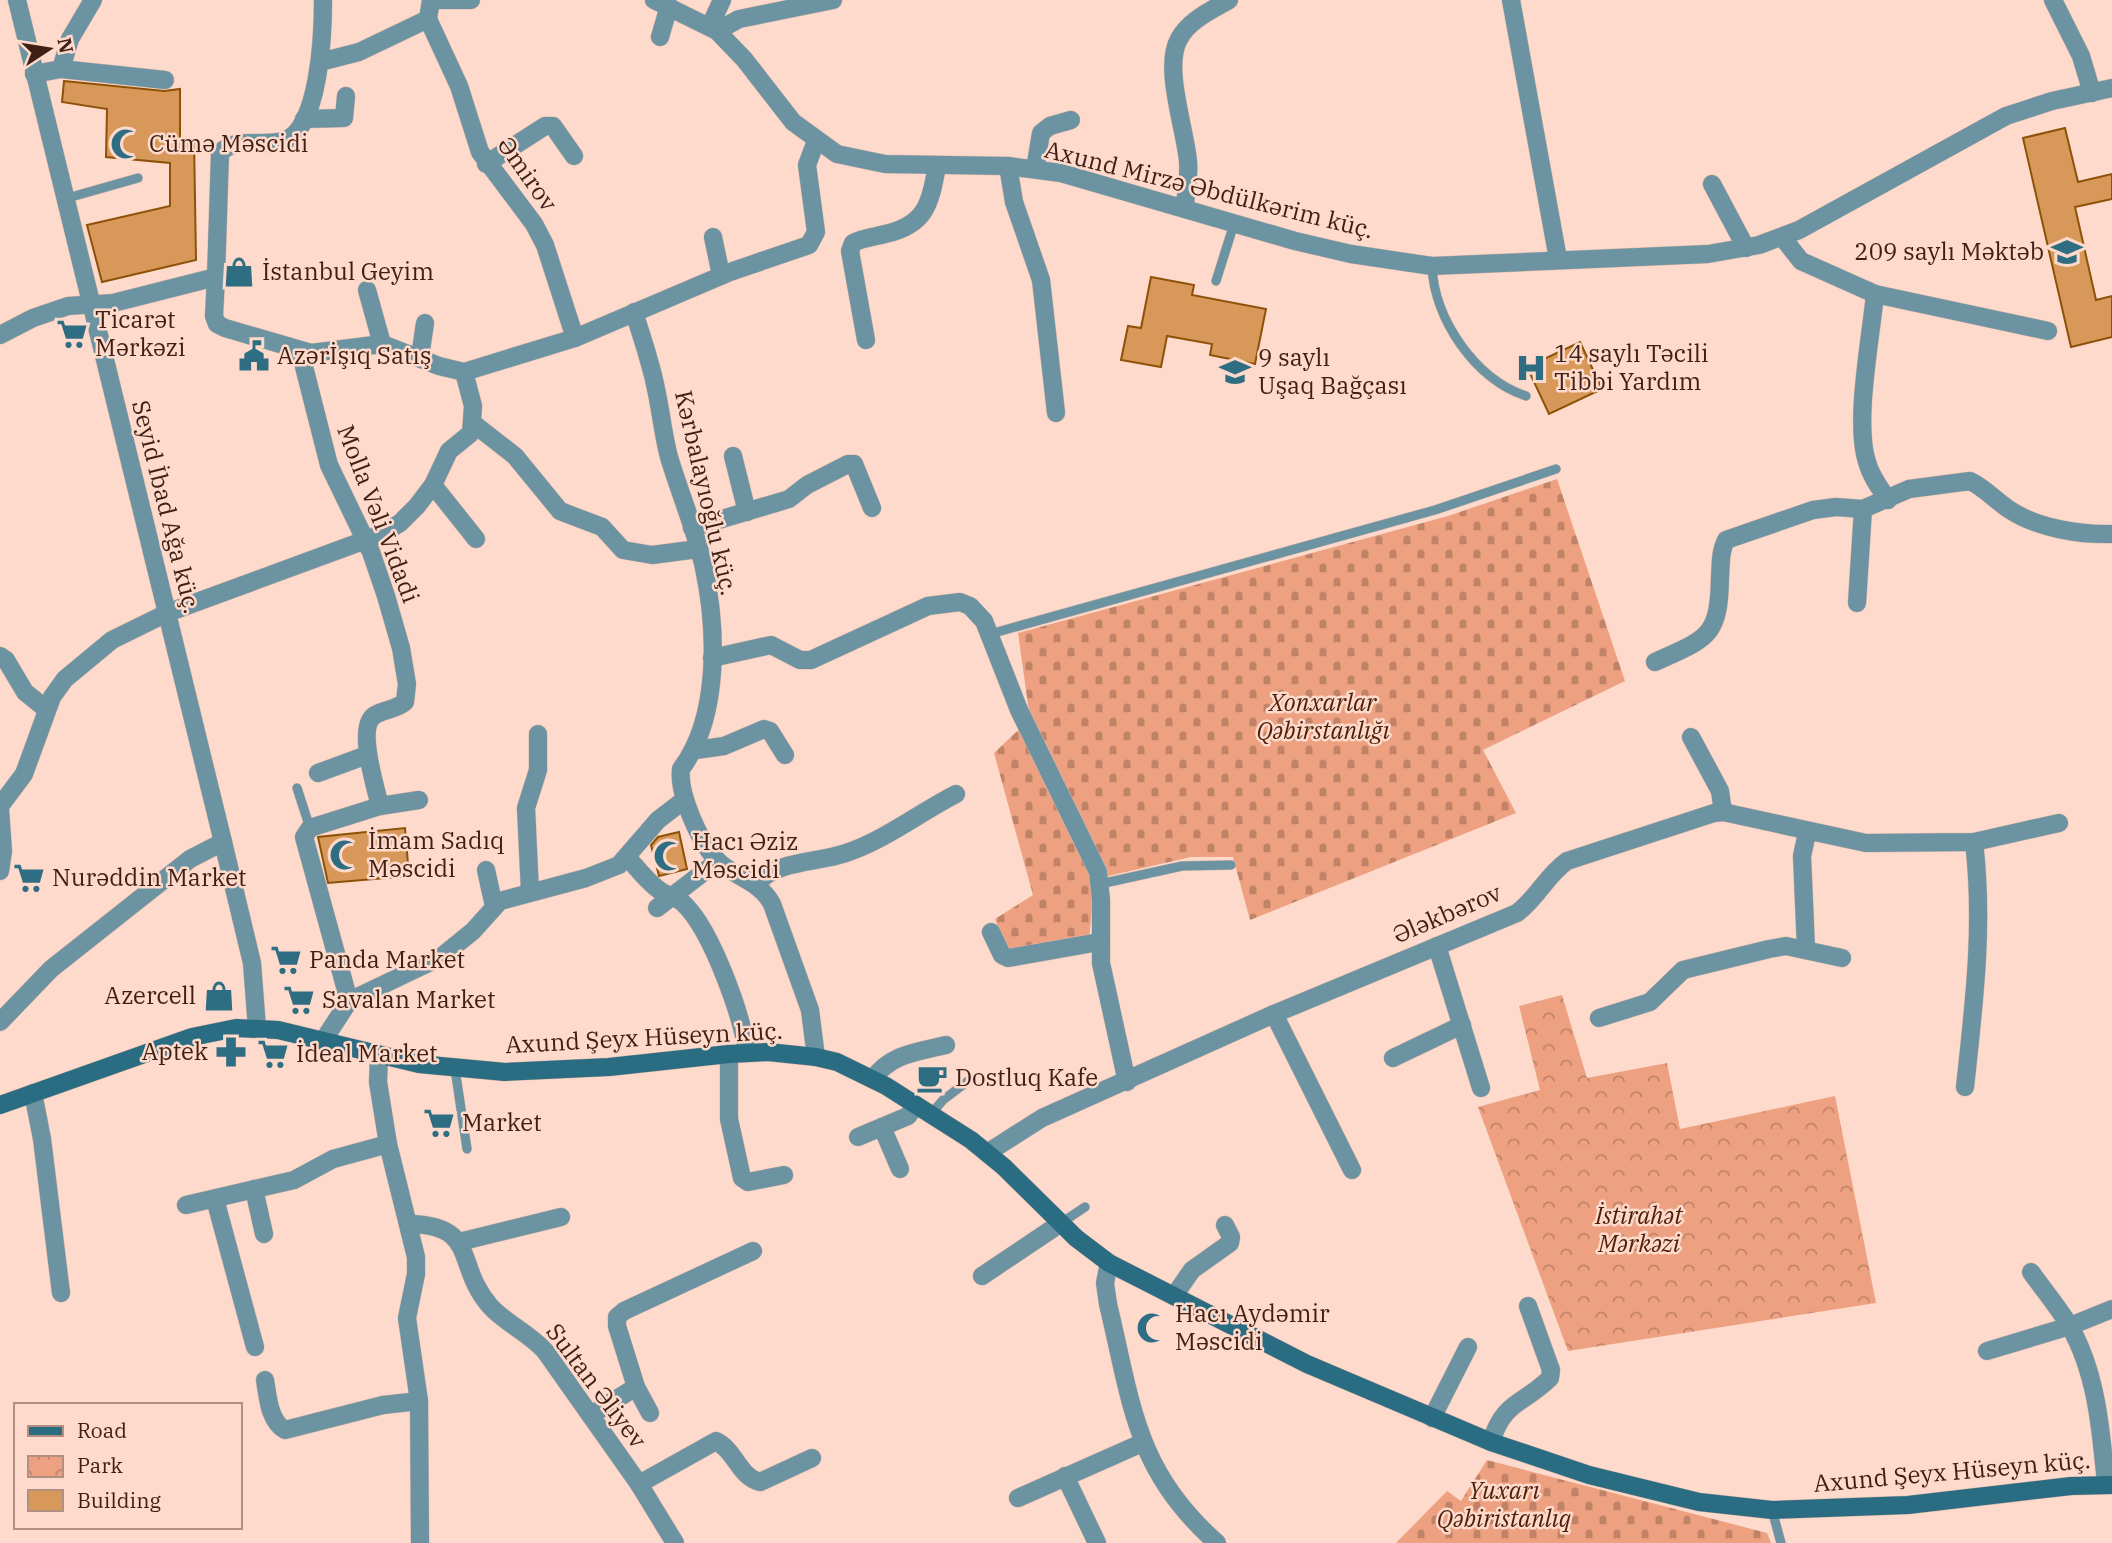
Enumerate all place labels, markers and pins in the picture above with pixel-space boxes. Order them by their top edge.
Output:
mosque icon: Cümə Məscidi [109,127,143,161]
place label: Cümə Məscidi [149,127,308,159]
place label: 209 saylı Məktəb [1854,235,2044,267]
school or university icon: 209 saylı Məktəb [2050,235,2084,269]
shop icon: İstanbul Geyim [222,255,256,289]
place label: İstanbul Geyim [262,255,434,287]
place label: Ticarət Mərkəzi [95,303,185,363]
supermarket icon: Ticarət Mərkəzi [55,317,89,351]
place label: 14 saylı Təcili Tibbi Yardım [1554,337,1708,397]
public building icon: Azərİşıq Satış [237,339,271,373]
place label: Azərİşıq Satış [277,339,432,371]
place label: 9 saylı Uşaq Bağçası [1258,341,1407,401]
hospital icon: 14 saylı Təcili Tibbi Yardım [1514,351,1548,385]
school or university icon: 9 saylı Uşaq Bağçası [1218,355,1252,389]
place label: İmam Sadıq Məscidi [368,824,504,884]
place label: Hacı Əziz Məscidi [692,825,798,885]
mosque icon: İmam Sadıq Məscidi [328,838,362,872]
mosque icon: Hacı Əziz Məscidi [652,839,686,873]
supermarket icon: Nurəddin Market [12,861,46,895]
place label: Nurəddin Market [52,861,247,893]
supermarket icon: Panda Market [269,943,303,977]
place label: Panda Market [309,943,465,975]
place label: Azercell [104,979,196,1011]
shop icon: Azercell [202,979,236,1013]
supermarket icon: Savalan Market [282,983,316,1017]
place label: Savalan Market [322,983,495,1015]
place label: Aptek [142,1035,208,1067]
pharmacy icon: Aptek [214,1035,248,1069]
supermarket icon: İdeal Market [256,1037,290,1071]
place label: İdeal Market [296,1037,438,1069]
cafe icon: Dostluq Kafe [915,1061,949,1095]
place label: Dostluq Kafe [955,1061,1098,1093]
supermarket icon: Market [422,1106,456,1140]
place label: Market [462,1106,542,1138]
place label: Hacı Aydəmir Məscidi [1175,1297,1330,1357]
mosque icon: Hacı Aydəmir Məscidi [1135,1311,1169,1345]

